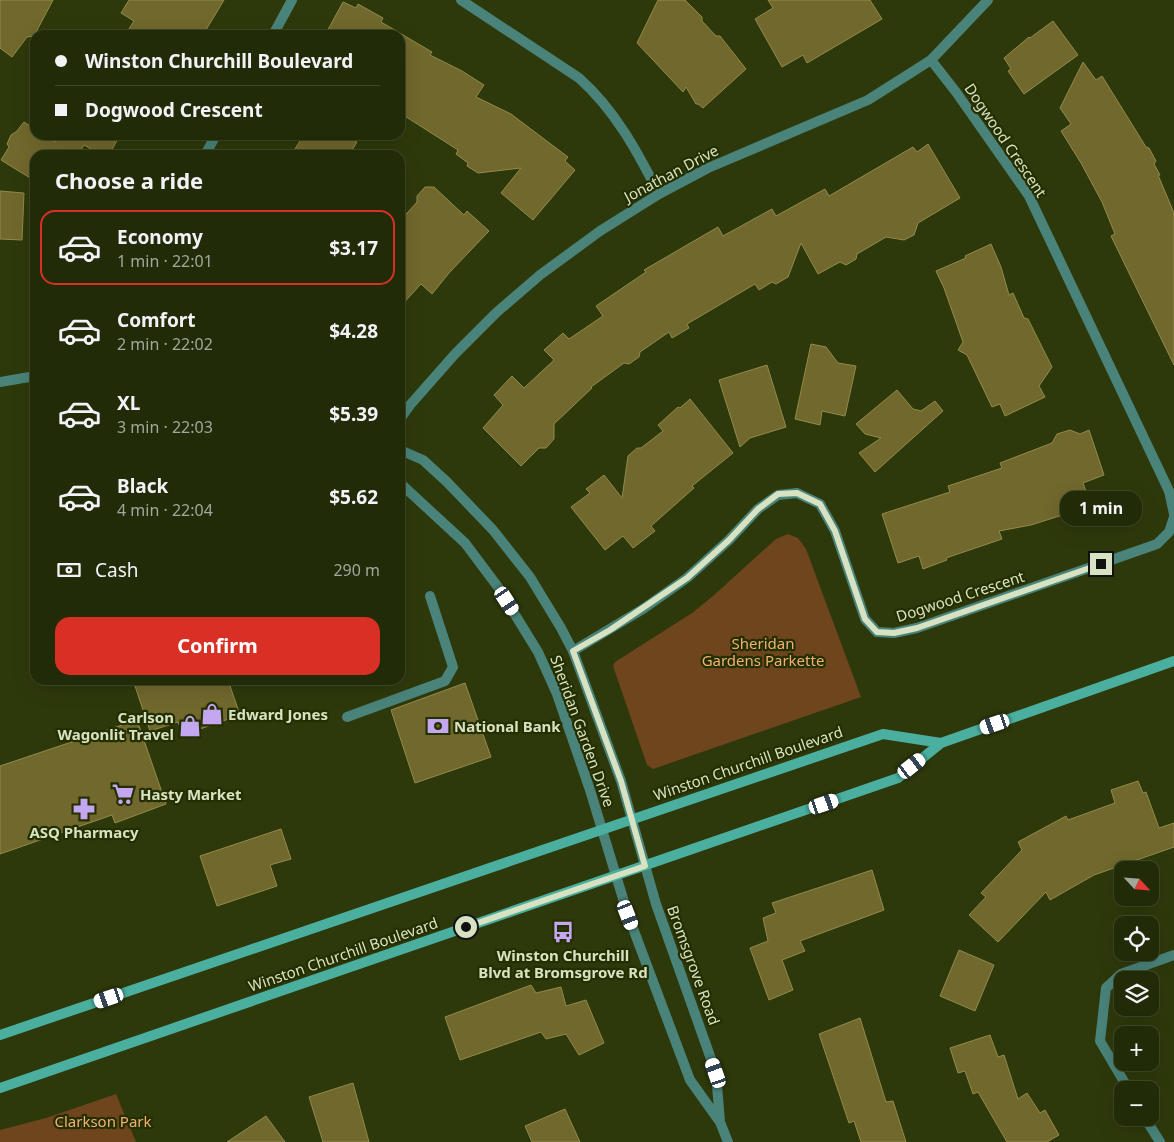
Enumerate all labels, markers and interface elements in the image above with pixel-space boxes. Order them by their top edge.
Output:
text: Winston Churchill Boulevard [85,48,353,74]
street label: Dogwood Crescent [960,79,1052,201]
text: Dogwood Crescent [85,97,263,123]
street label: Jonathan Drive [619,140,722,207]
text: Choose a ride [55,165,203,195]
text: Economy [117,224,203,250]
icon: car [57,225,102,270]
text: $3.17 [329,235,378,261]
text: 1 min · 22:01 [117,250,213,272]
text: Comfort [117,307,196,333]
icon: car [57,308,102,353]
text: $4.28 [329,318,378,344]
text: 2 min · 22:02 [117,333,213,355]
text: XL [117,390,140,416]
icon: car [57,391,102,436]
text: $5.39 [329,401,378,427]
text: 3 min · 22:03 [117,416,213,438]
text: Black [117,473,168,499]
icon: car [57,474,102,519]
text: $5.62 [329,484,378,510]
callout: 1 min [1060,492,1142,526]
text: 1 min [1079,497,1123,519]
text: 4 min · 22:04 [117,499,213,521]
route end [1090,553,1112,575]
icon: cash [55,556,83,584]
text: Cash [95,557,139,583]
text: 290 m [333,559,380,581]
street label: Dogwood Crescent [893,566,1027,626]
car [492,584,521,618]
button: Confirm [55,617,380,675]
park label: Sheridan Gardens Parkette [702,633,824,670]
street label: Sheridan Garden Drive [546,652,620,810]
shop icon: Edward Jones [199,701,225,727]
place label: Edward Jones [228,704,328,724]
place label: Carlson Wagonlit Travel [58,707,174,744]
car [978,712,1011,736]
shop icon: Carlson Wagonlit Travel [177,713,203,739]
bank icon: National Bank [425,713,451,739]
place label: National Bank [454,716,561,736]
street label: Winston Churchill Boulevard [651,721,845,805]
car [895,751,928,781]
supermarket icon: Hasty Market [110,781,136,807]
place label: Hasty Market [140,784,242,804]
car [807,792,840,816]
pharmacy icon: ASQ Pharmacy [71,796,97,822]
place label: ASQ Pharmacy [29,822,139,842]
north arrow [1114,861,1159,906]
map controls [1114,861,1159,1126]
car [615,898,640,932]
street label: Bromsgrove Road [663,902,725,1028]
street label: Winston Churchill Boulevard [246,912,440,996]
route start [455,916,477,938]
button: locate [1114,916,1159,961]
bus stop icon: Winston Churchill Blvd at Bromsgrove Rd [550,919,576,945]
place label: Winston Churchill Blvd at Bromsgrove Rd [478,945,648,982]
button: layers [1114,971,1159,1016]
car [92,986,125,1010]
button: + [1114,1026,1159,1071]
car [704,1056,727,1090]
button: − [1114,1081,1159,1126]
park label: Clarkson Park [54,1111,152,1131]

